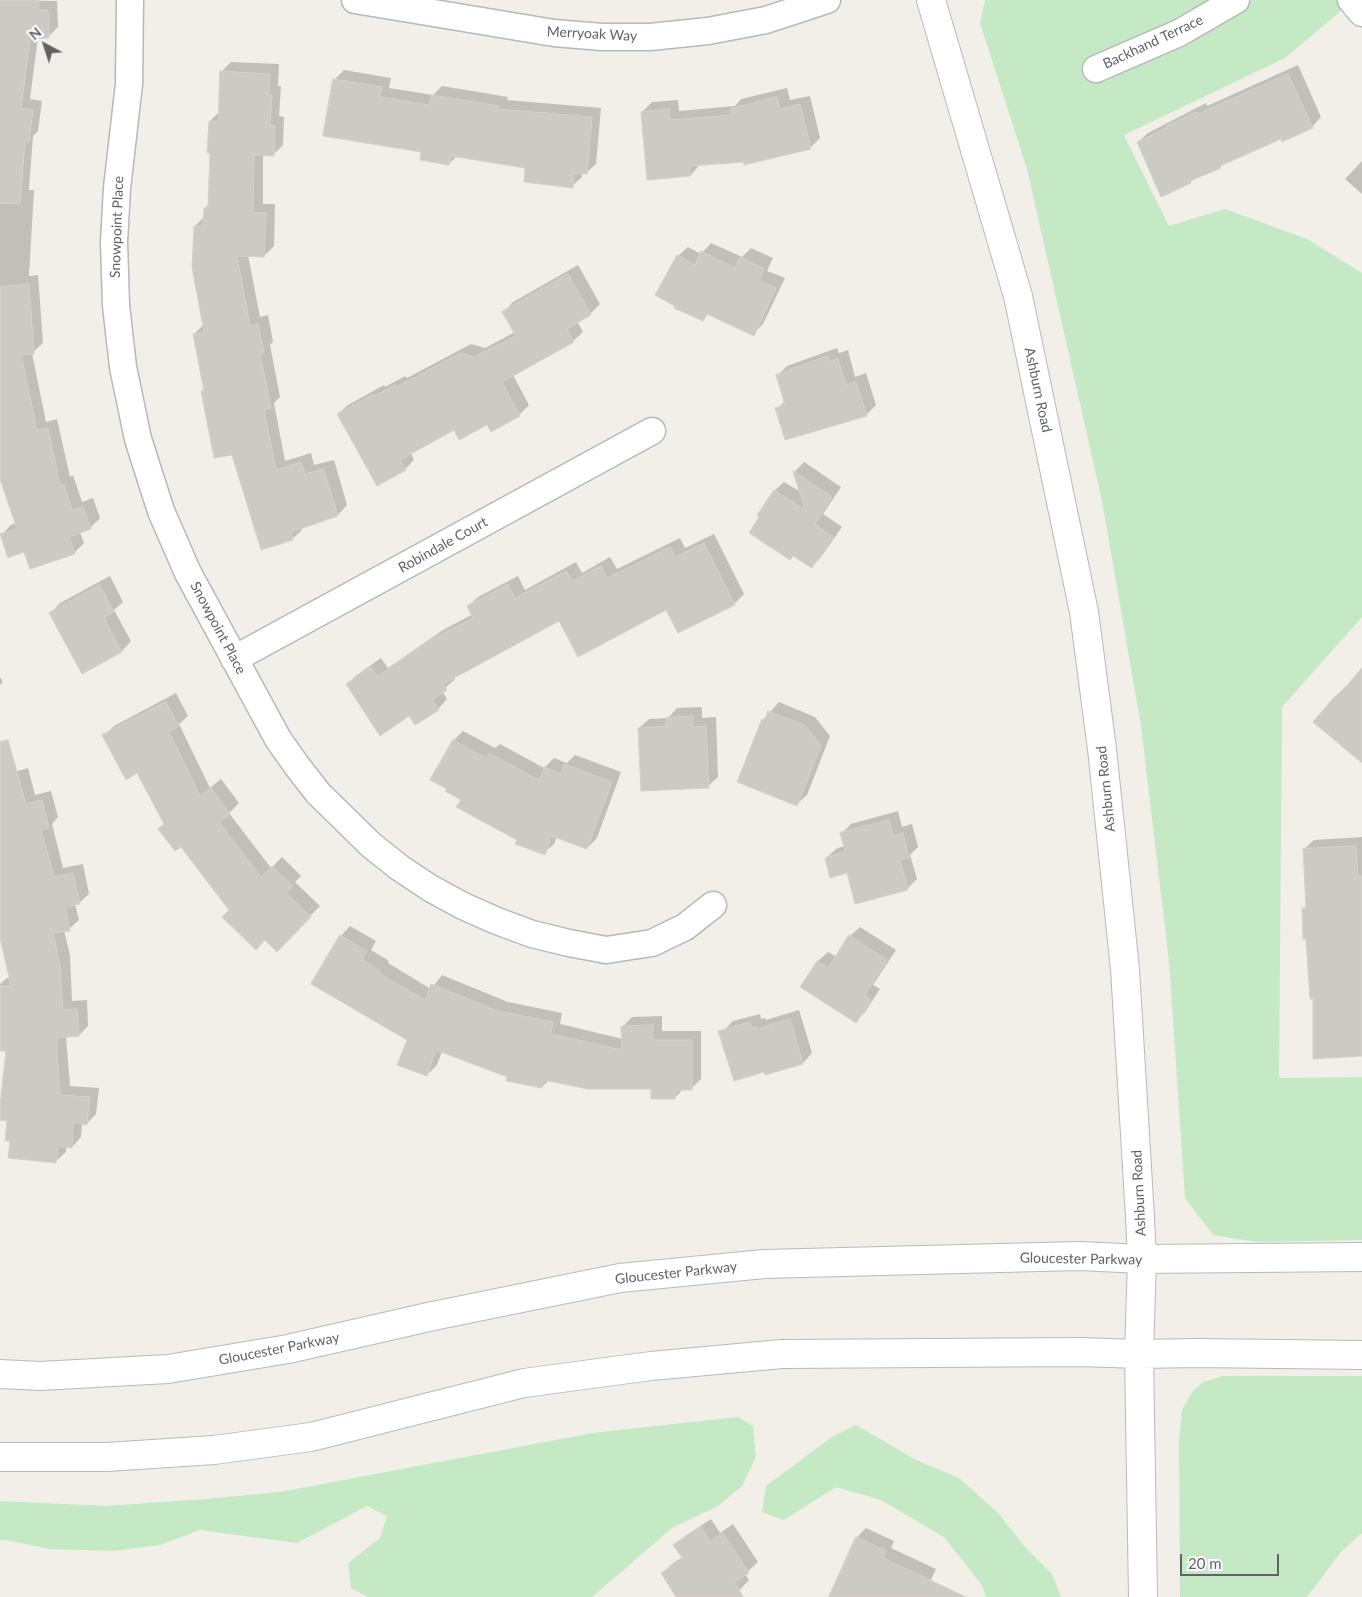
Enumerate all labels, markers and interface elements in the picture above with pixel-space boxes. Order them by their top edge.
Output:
street label: Backhand Terrace [1100,11,1206,73]
north arrow [20,20,70,70]
text: N [25,23,45,43]
street label: Merryoak Way [546,23,638,45]
street label: Snowpoint Place [107,176,127,278]
street label: Ashburn Road [1021,346,1055,434]
street label: Robindale Court [395,514,491,576]
street label: Snowpoint Place [187,579,249,677]
street label: Ashburn Road [1093,745,1119,833]
street label: Ashburn Road [1128,1149,1150,1237]
street label: Gloucester Parkway [1020,1250,1142,1268]
street label: Gloucester Parkway [614,1258,738,1288]
street label: Gloucester Parkway [217,1329,341,1369]
scale bar [1182,1544,1281,1576]
text: 20 m [1188,1554,1222,1572]

